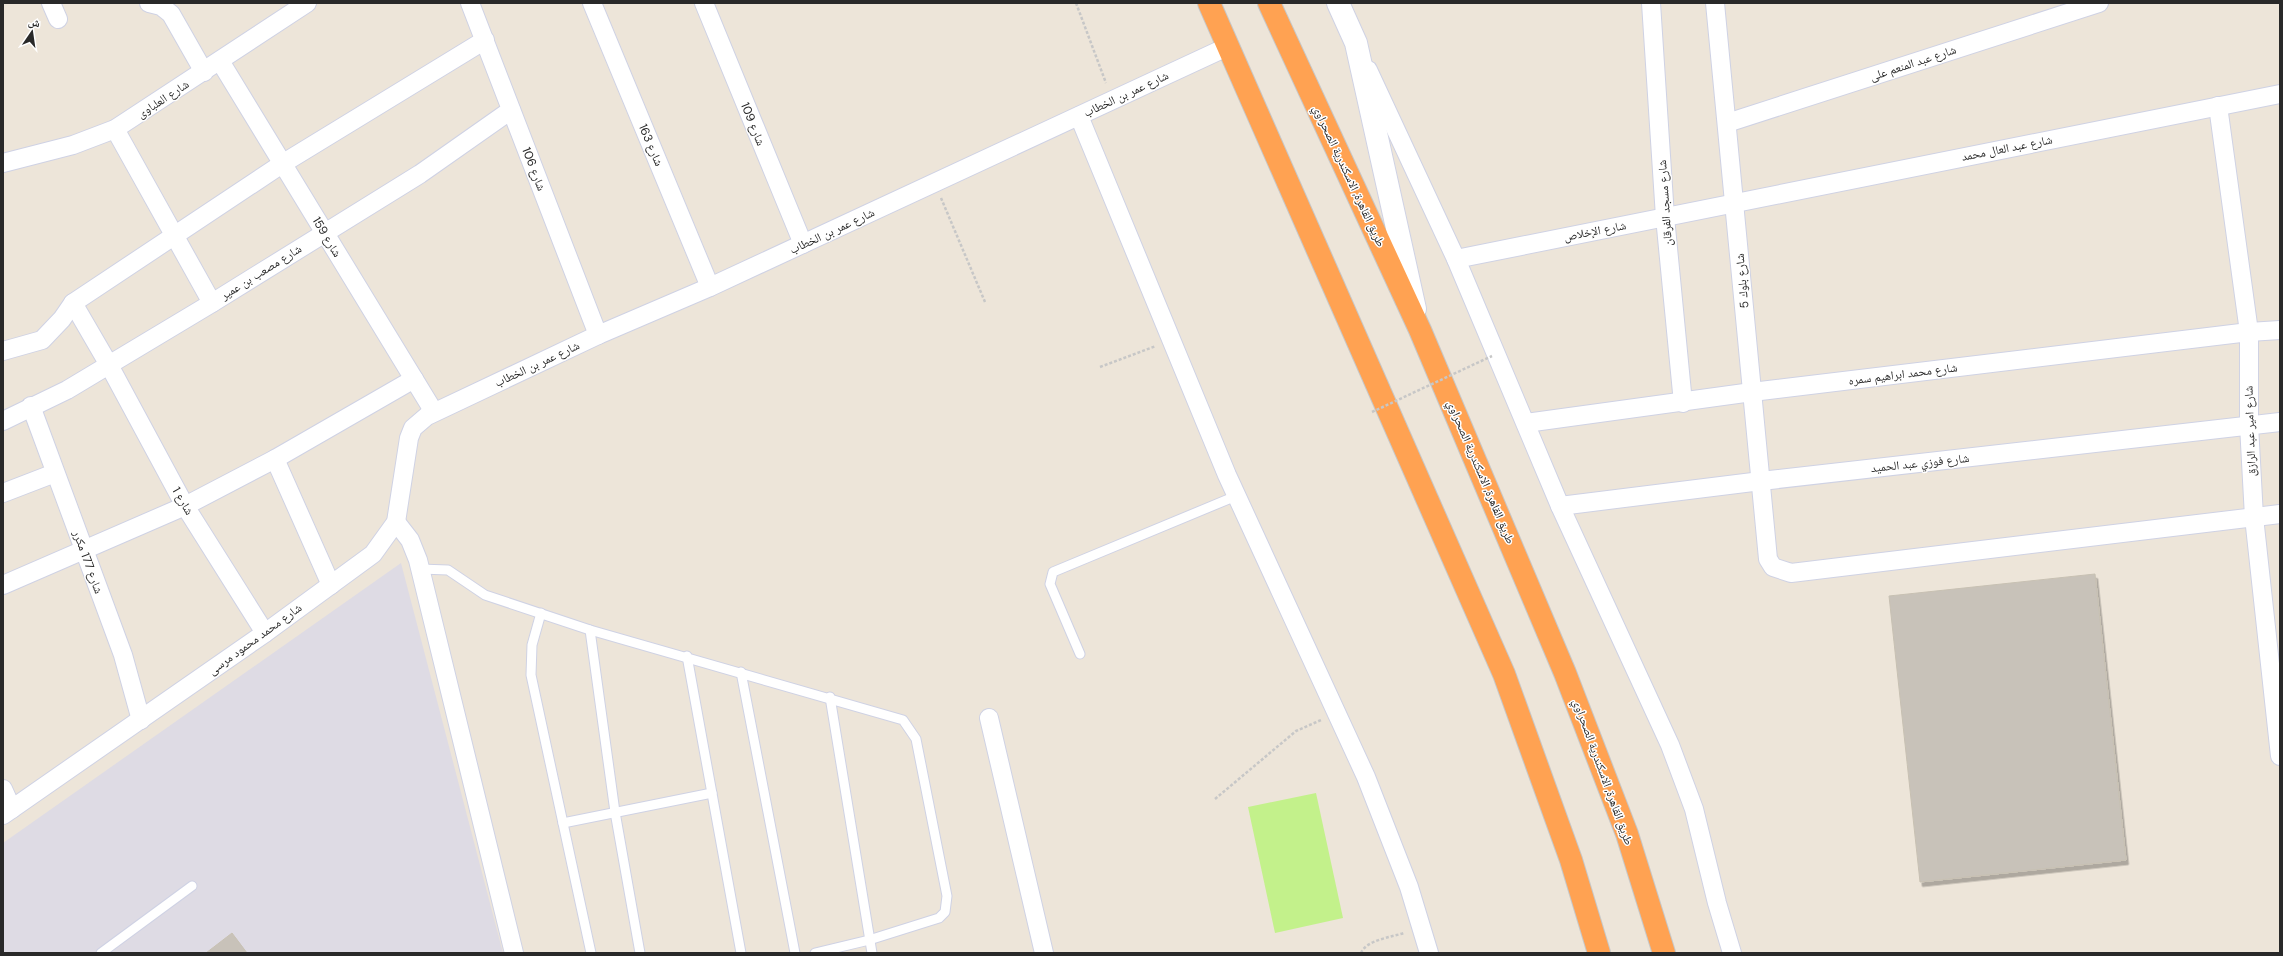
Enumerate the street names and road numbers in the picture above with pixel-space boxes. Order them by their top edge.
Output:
street label: شارع عبد المنعم على [1868,41,1958,85]
street label: شارع عمر بن الخطاب [1081,67,1171,121]
street label: شارع العلباوى [134,76,192,122]
street label: شارع 109 [737,100,769,148]
street label: طريق القاهرة, الاسكندرية الصحراوي [1307,103,1389,250]
street label: شارع 163 [635,121,667,169]
street label: شارع عبد العال محمد [1960,131,2054,165]
street label: شارع 106 [518,145,550,193]
street label: شارع مسجد الفرقان [1654,159,1676,247]
street label: شارع عمر بن الخطاب [787,204,877,258]
street label: شارع 159 [309,214,345,260]
street label: شارع الإخلاص [1562,217,1628,245]
street label: شارع مصعب بن عمير [217,241,305,304]
street label: شارع بلوك 5 [1732,253,1752,309]
street label: شارع عمر بن الخطاب [492,337,582,391]
street label: شارع محمد ابراهيم سمره [1848,359,1959,389]
street label: شارع امير عبد الرازق [2240,385,2260,477]
street label: طريق القاهرة, الاسكندرية الصحراوي [1442,398,1519,547]
street label: شارع فوزي عبد الحميد [1870,450,1970,478]
street label: شارع 1 [169,484,197,518]
street label: شارع 177 مكرر [69,527,107,596]
street label: شارع محمد محمود مرسى [205,600,305,678]
street label: طريق القاهرة, الاسكندرية الصحراوي [1567,697,1637,848]

